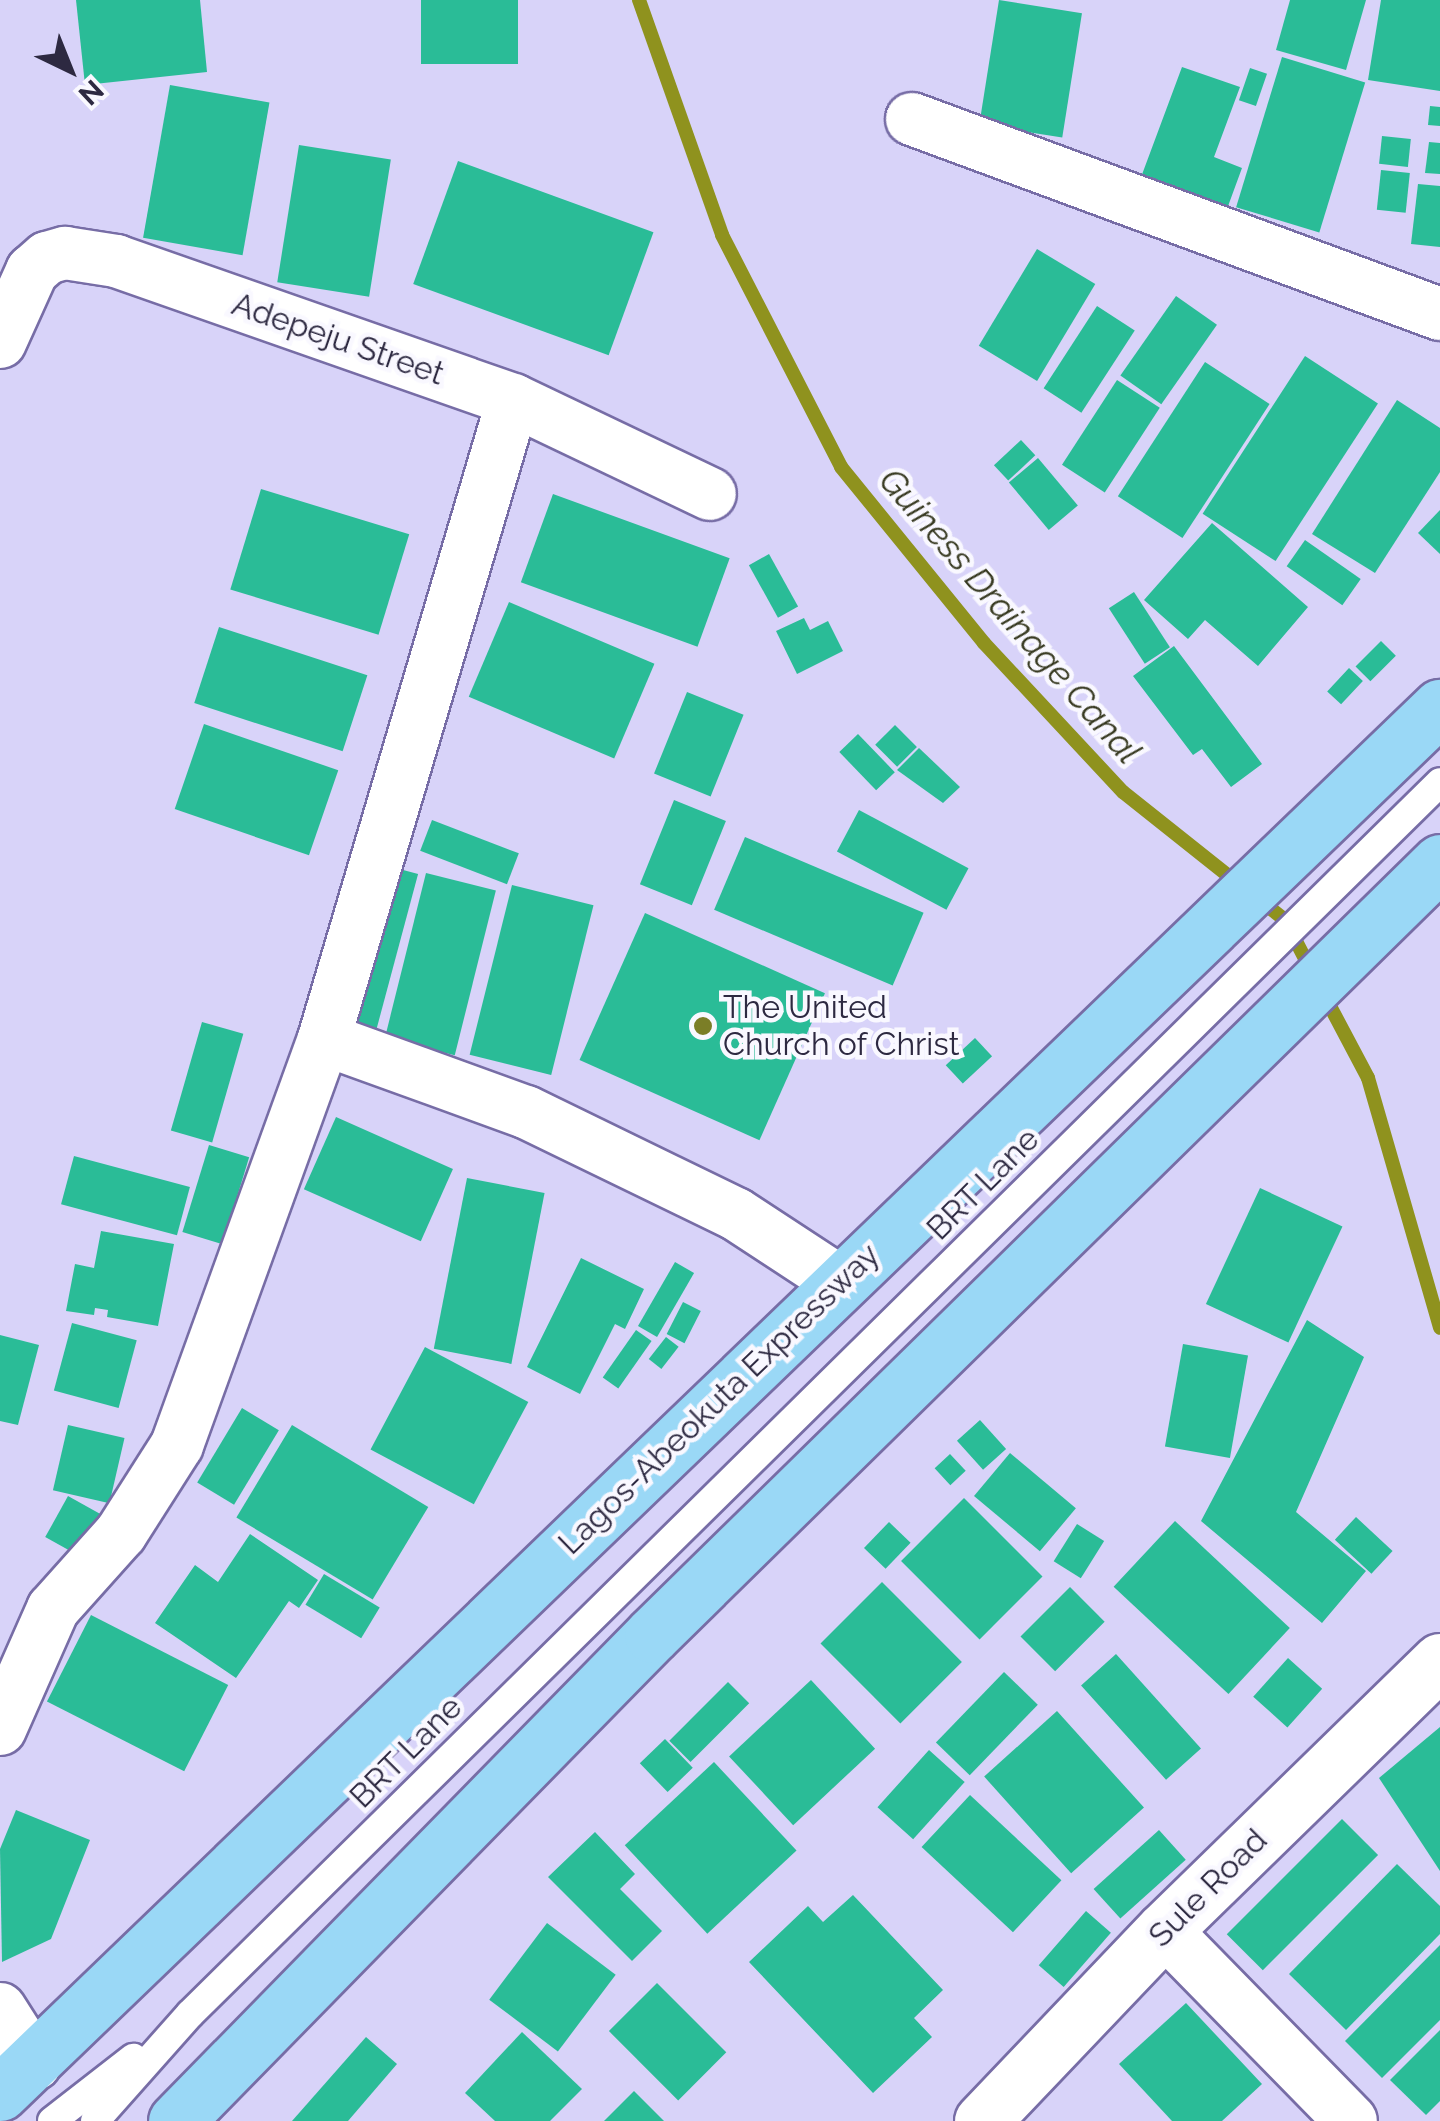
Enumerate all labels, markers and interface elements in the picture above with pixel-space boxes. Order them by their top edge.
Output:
north arrow [20,20,120,120]
text: N [72,73,110,112]
street label: Adepeju Street [227,285,449,393]
water label: Guiness Drainage Canal [870,460,1150,772]
place label: The United Church of Christ [723,989,960,1064]
marker: The United Church of Christ [692,1015,714,1037]
street label: BRT Lane [919,1120,1047,1248]
street label: Lagos-Abeokuta Expressway [551,1236,887,1562]
street label: BRT Lane [342,1688,470,1816]
street label: Sule Road [1141,1821,1275,1955]

